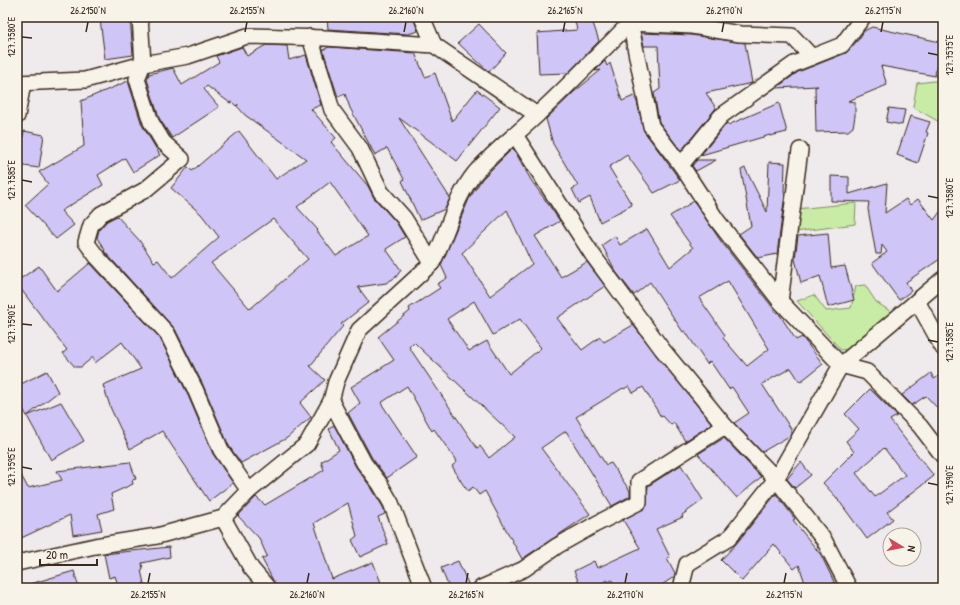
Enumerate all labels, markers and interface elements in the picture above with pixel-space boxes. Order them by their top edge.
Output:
text: 26.2150°N [70,4,106,17]
text: 26.2155°N [229,4,265,17]
text: 26.2160°N [388,4,424,17]
text: 26.2165°N [548,4,582,17]
text: 26.2170°N [706,4,742,17]
text: 26.2175°N [865,4,901,17]
text: 127.7580°E [5,16,18,57]
text: 127.7575°E [943,34,956,75]
text: 127.7585°E [5,159,18,200]
text: 127.7580°E [943,177,956,218]
text: 127.7590°E [5,304,18,344]
text: 127.7585°E [943,321,956,362]
text: 127.7595°E [5,447,18,487]
text: 127.7590°E [943,465,956,505]
north arrow [882,527,922,567]
scale bar [40,541,97,567]
text: N [904,545,919,553]
text: 20 m [46,546,68,563]
text: 26.2155°N [130,588,166,601]
text: 26.2160°N [289,588,325,601]
text: 26.2165°N [449,588,483,601]
text: 26.2170°N [607,588,643,601]
text: 26.2175°N [766,588,802,601]

